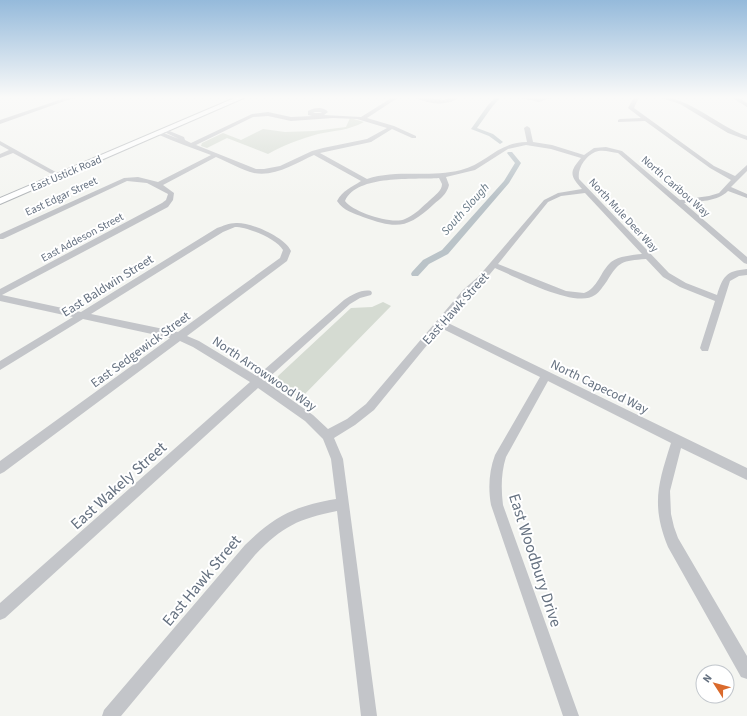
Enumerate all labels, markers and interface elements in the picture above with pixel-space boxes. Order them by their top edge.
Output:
street label: East Ustick Road [28,152,104,195]
street label: North Caribou Way [638,152,713,220]
street label: East Edgar Street [23,173,100,220]
street label: North Mule Deer Way [585,175,662,256]
water label: South Slough [437,179,493,239]
street label: East Addeson Street [38,209,126,266]
street label: East Baldwin Street [58,250,157,321]
street label: East Hawk Street [418,268,493,349]
street label: East Sedgewick Street [87,307,195,392]
street label: North Arrowwood Way [209,332,320,415]
street label: North Capecod Way [548,355,652,418]
street label: East Wakely Street [66,436,172,535]
street label: East Woodbury Drive [503,491,567,630]
street label: East Hawk Street [157,530,247,631]
north arrow [695,664,735,704]
text: N [699,671,716,686]

